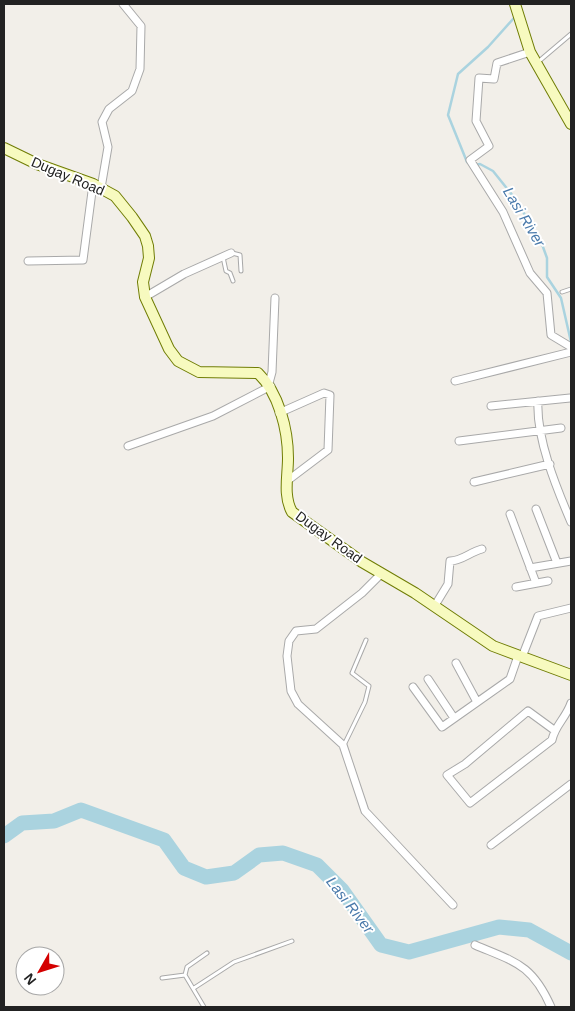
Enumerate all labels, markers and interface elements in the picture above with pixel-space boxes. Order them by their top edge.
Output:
street label: Dugay Road [29,153,107,199]
water label: Lasi River [500,184,549,251]
street label: Dugay Road [293,508,365,566]
water label: Lasi River [323,873,378,937]
north arrow [15,946,65,996]
text: N [20,970,39,988]

